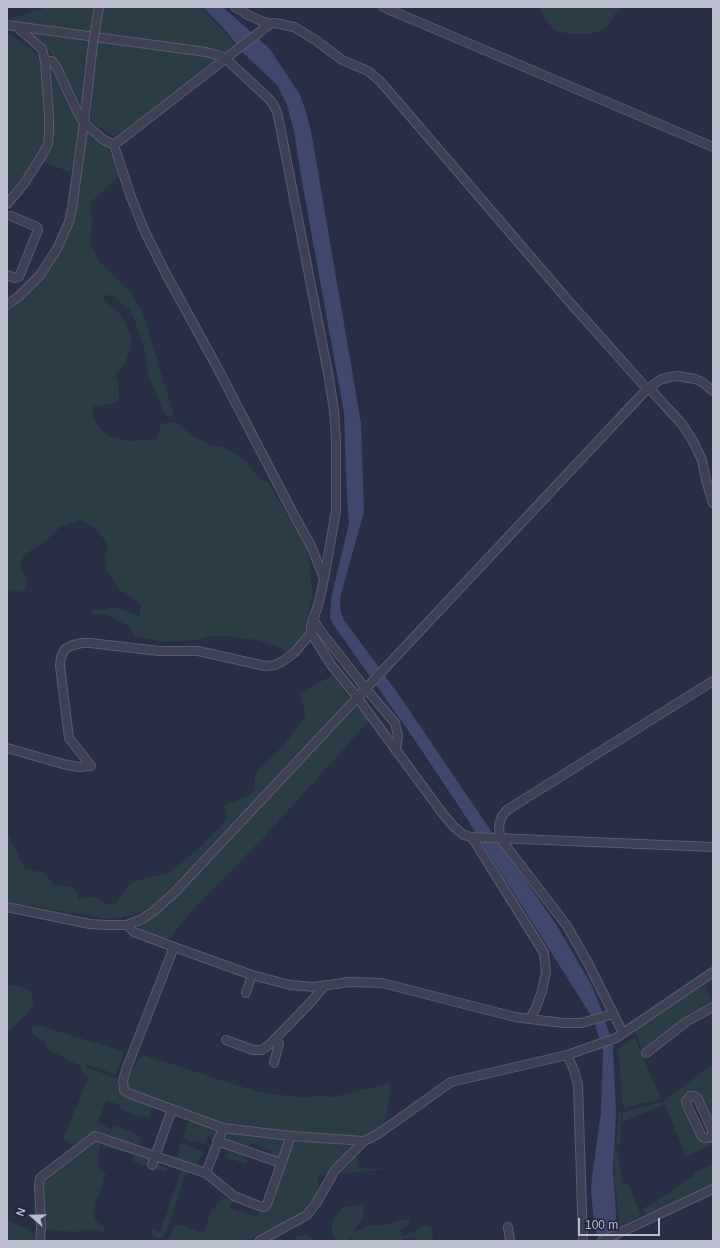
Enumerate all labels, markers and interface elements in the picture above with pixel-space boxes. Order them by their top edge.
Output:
north arrow [12,1196,52,1236]
text: N [14,1206,28,1218]
scale bar [580,1210,662,1236]
text: 100 m [585,1218,618,1232]

